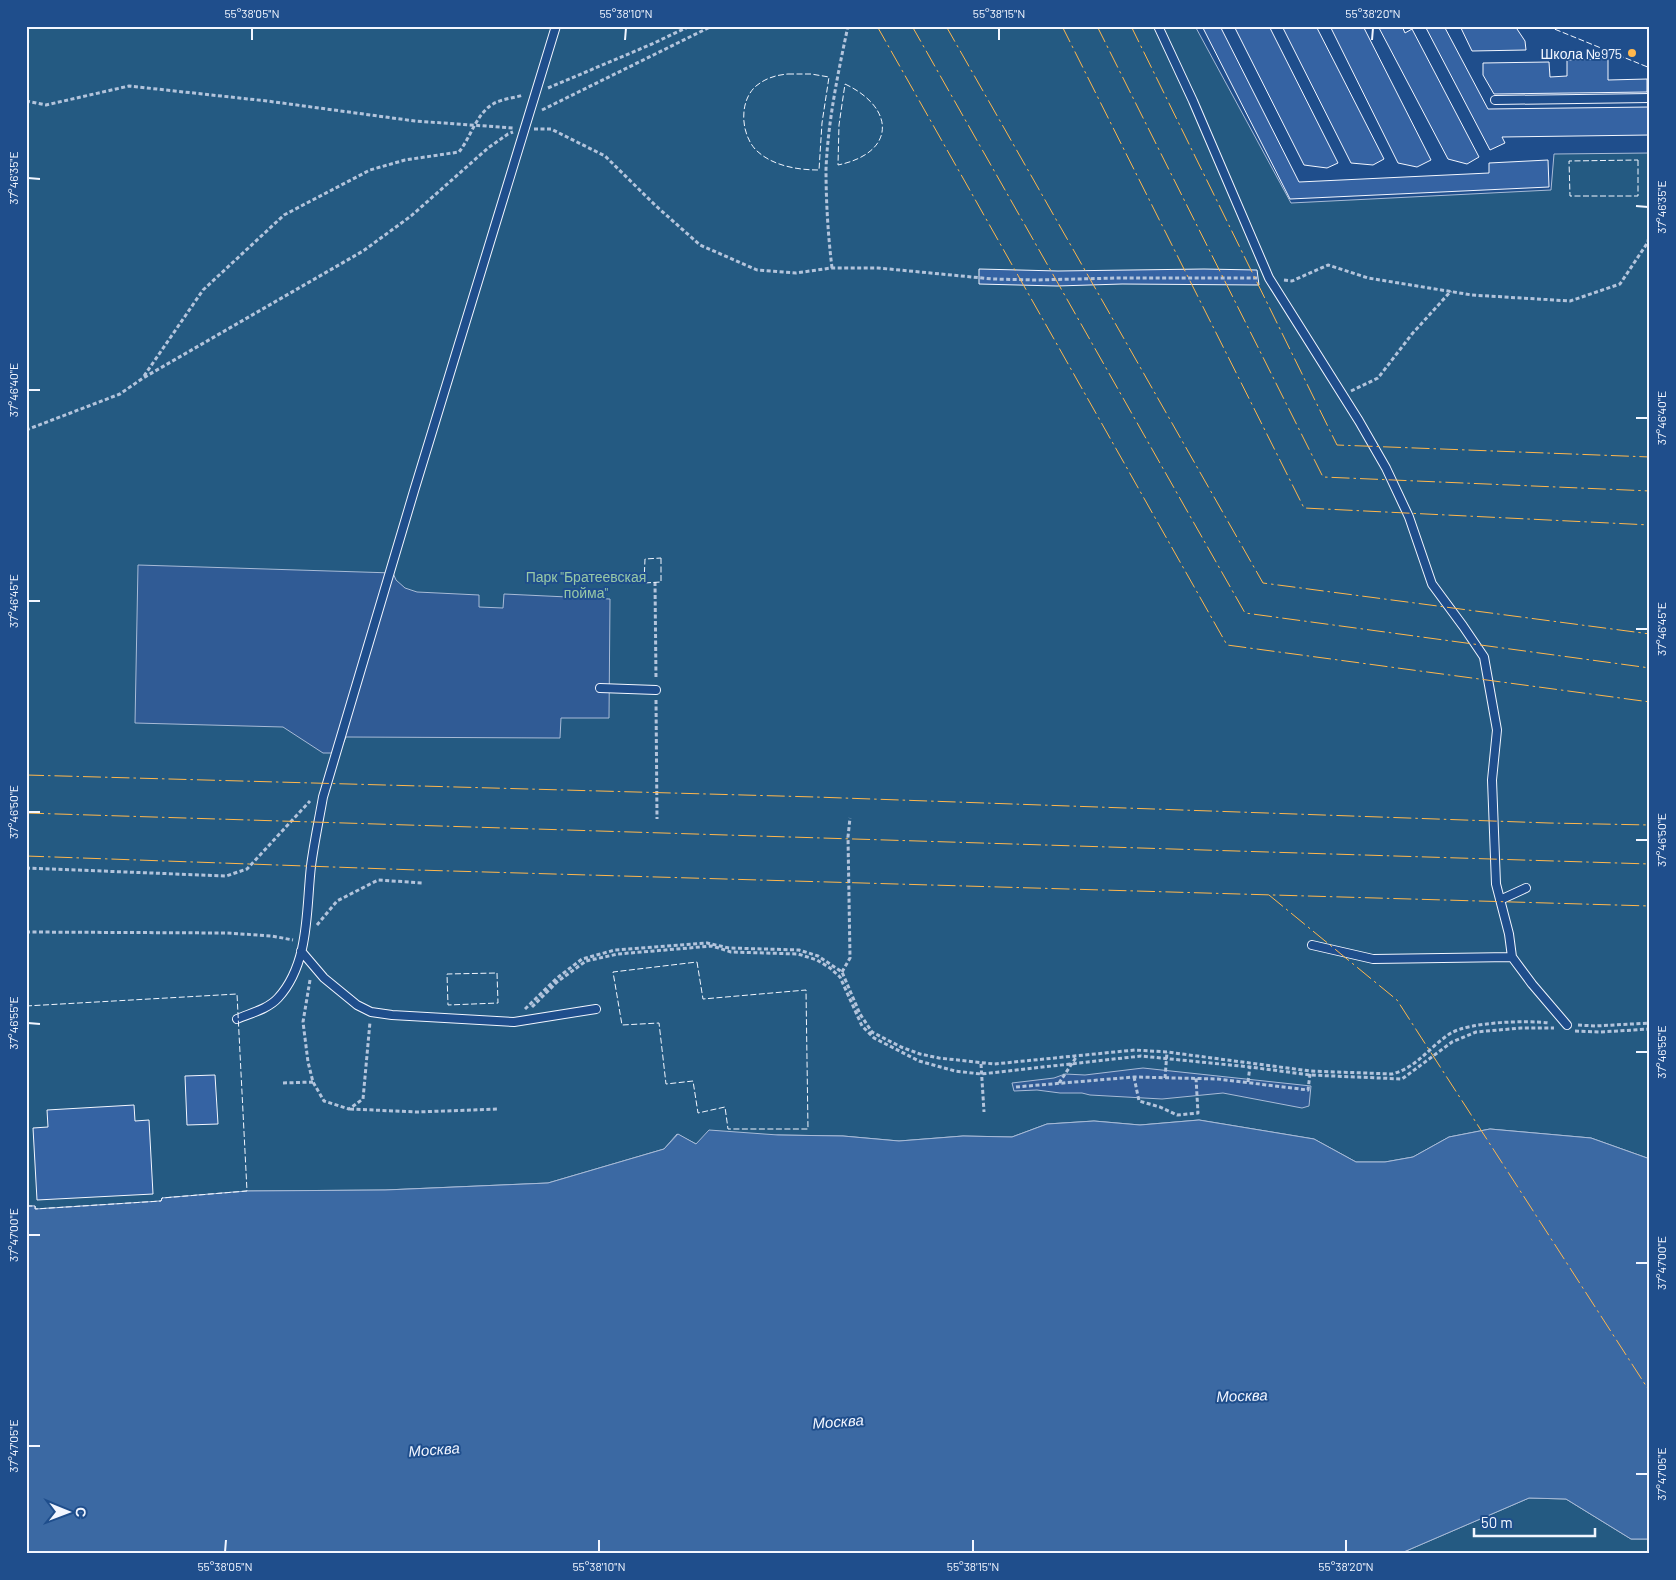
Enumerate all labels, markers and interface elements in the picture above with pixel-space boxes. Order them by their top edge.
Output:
text: 55°38'05"N [224,6,280,20]
text: 55°38'10"N [599,6,653,20]
text: 55°38'15"N [973,6,1025,20]
text: 55°38'20"N [1345,6,1401,20]
place label: Школа №975 [1541,45,1622,62]
marker: Школа №975 [1626,47,1638,59]
text: 37°46'35"E [6,151,20,205]
text: 37°46'35"E [1654,180,1668,234]
text: 37°46'40"E [6,363,20,417]
text: 37°46'40"E [1654,391,1668,445]
park label: Парк "Братеевская пойма" [526,568,646,601]
text: 37°46'45"E [6,574,20,628]
text: 37°46'45"E [1654,602,1668,656]
text: 37°46'50"E [6,785,20,839]
text: 37°46'50"E [1654,813,1668,867]
text: 37°46'55"E [6,996,20,1050]
text: 37°46'55"E [1654,1025,1668,1079]
text: 37°47'00"E [6,1208,20,1262]
text: 37°47'00"E [1654,1236,1668,1290]
water label: Москва [1216,1385,1268,1405]
water label: Москва [812,1410,864,1432]
text: 37°47'05"E [6,1419,20,1473]
water label: Москва [408,1438,460,1460]
text: 37°47'05"E [1654,1447,1668,1501]
north arrow [42,1488,92,1538]
scale bar [1474,1505,1595,1537]
text: С [73,1507,90,1517]
text: 50 m [1481,1513,1513,1531]
text: 55°38'05"N [197,1559,253,1573]
text: 55°38'10"N [572,1559,626,1573]
text: 55°38'15"N [947,1559,999,1573]
text: 55°38'20"N [1318,1559,1374,1573]

